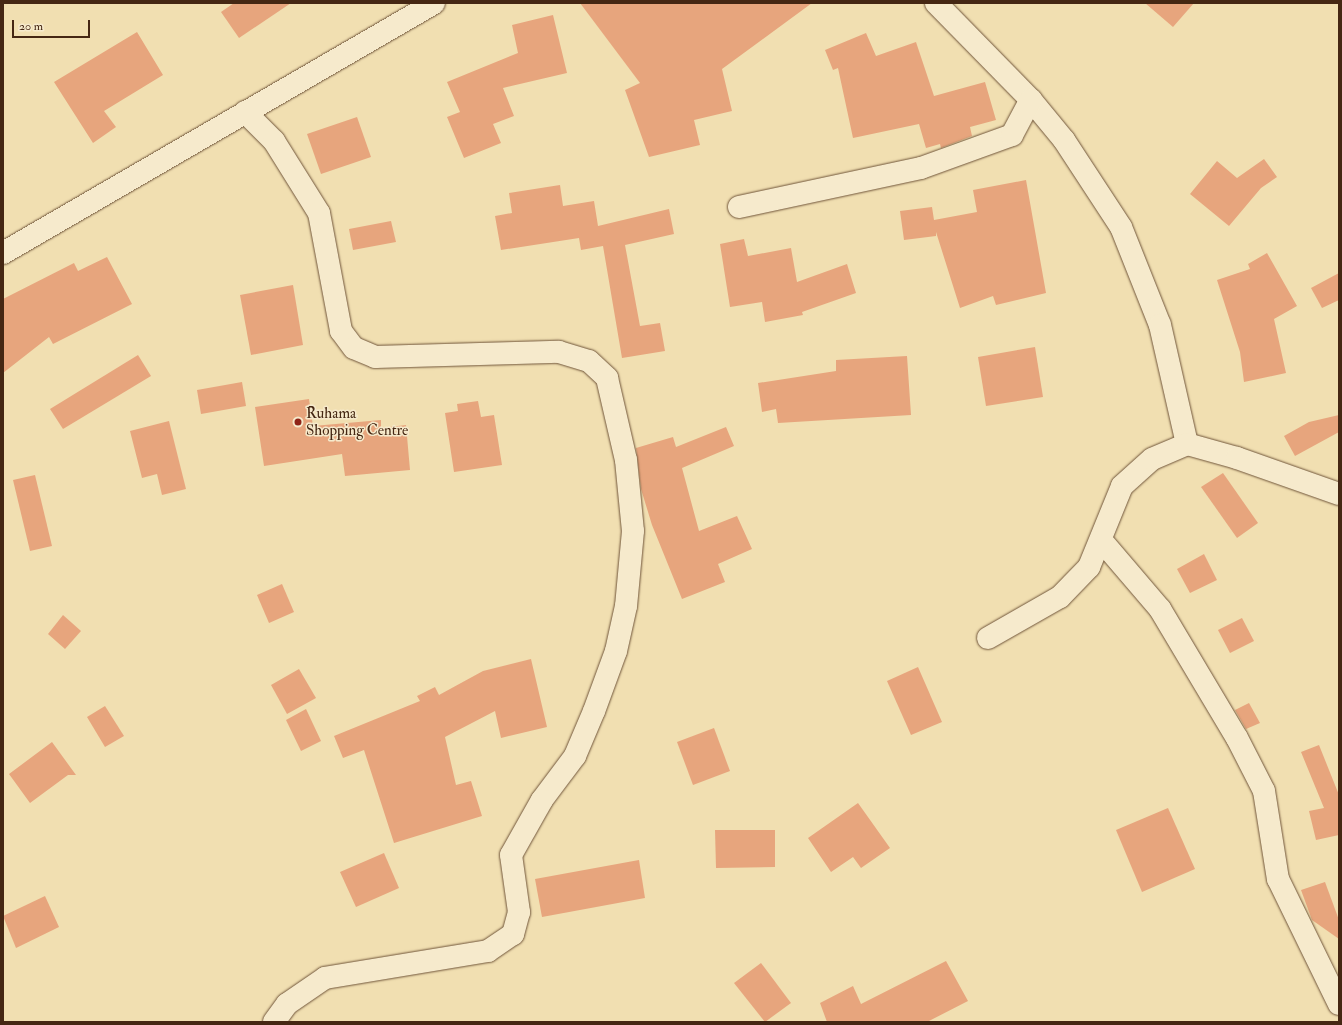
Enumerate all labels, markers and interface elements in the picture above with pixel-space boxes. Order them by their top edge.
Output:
scale bar [14,12,92,38]
text: 20 m [19,19,43,34]
place label: Ruhama Shopping Centre [306,404,408,439]
marker: Ruhama Shopping Centre [293,417,303,427]

